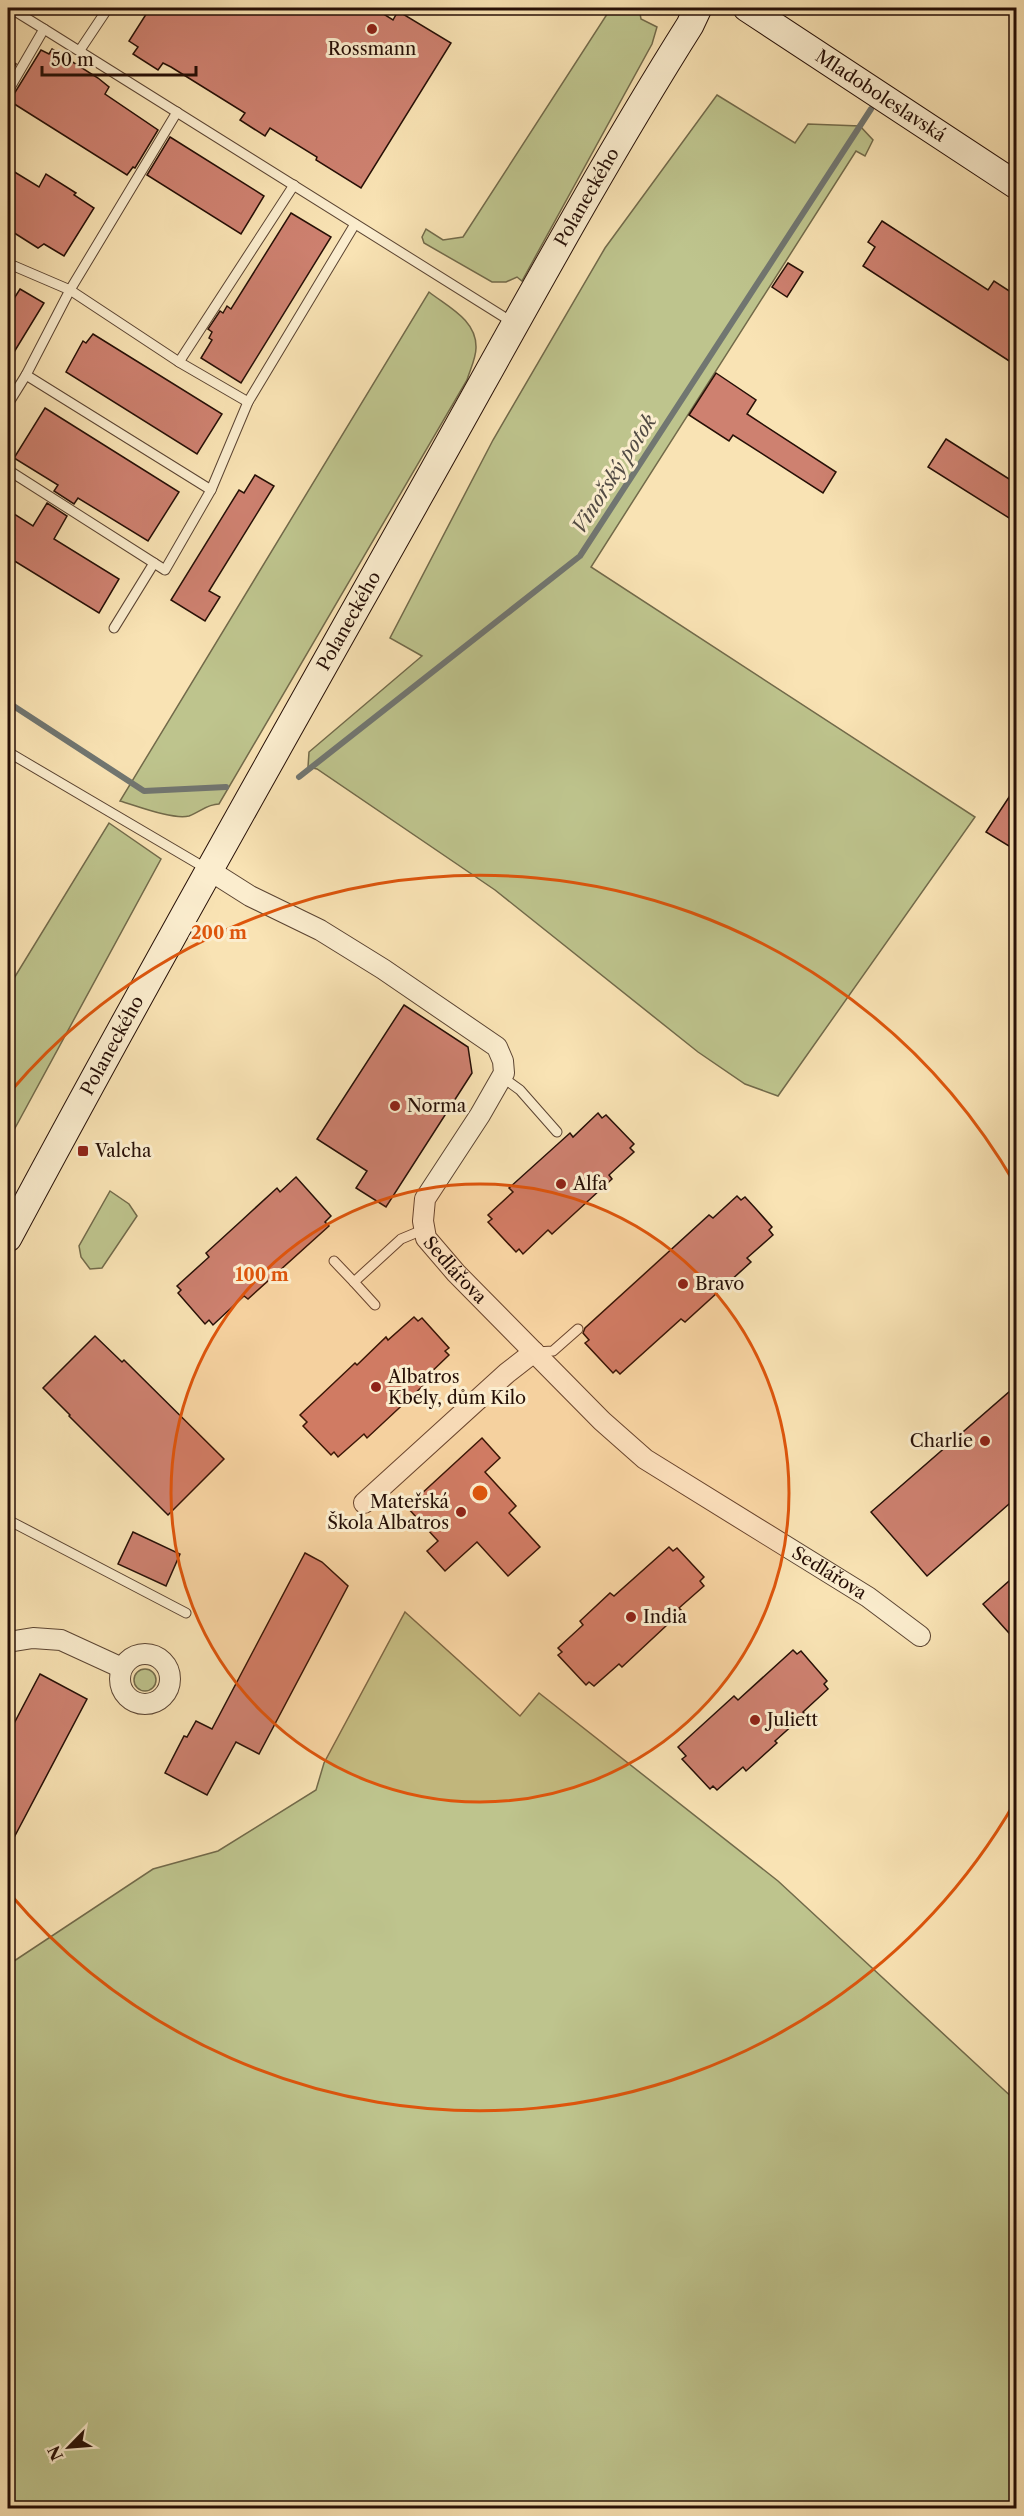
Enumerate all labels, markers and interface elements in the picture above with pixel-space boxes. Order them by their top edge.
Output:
marker: Rossmann [365,22,379,36]
place label: Rossmann [328,38,416,60]
scale bar [42,39,196,77]
street label: Mladoboleslavská [811,45,950,147]
text: 50 m [51,49,94,71]
street label: Polaneckého [550,144,624,250]
water label: Vinořský potok [567,409,662,538]
street label: Polaneckého [312,567,386,674]
text: 200 m [191,922,247,944]
street label: Polaneckého [76,992,149,1099]
place label: Norma [407,1095,467,1117]
marker: Norma [388,1099,402,1113]
place label: Valcha [94,1140,152,1162]
marker: Valcha [76,1144,90,1158]
place label: Alfa [572,1173,608,1195]
marker: Alfa [554,1177,568,1191]
street label: Sedlářova [419,1232,491,1309]
text: 100 m [235,1264,289,1286]
place label: Bravo [695,1273,744,1295]
marker: Bravo [676,1277,690,1291]
place label: Albatros Kbely, dům Kilo [387,1366,526,1409]
marker: Albatros Kbely, dům Kilo [369,1380,383,1394]
place label: Charlie [910,1430,973,1452]
marker: Charlie [978,1434,992,1448]
centre of rings [470,1483,490,1503]
place label: Mateřská Škola Albatros [327,1491,450,1534]
marker: Mateřská Škola Albatros [454,1505,468,1519]
street label: Sedlářova [788,1542,871,1605]
place label: India [643,1606,687,1628]
marker: India [624,1610,638,1624]
place label: Juliett [764,1709,819,1731]
marker: Juliett [748,1713,762,1727]
north arrow [39,2417,99,2477]
text: N [43,2443,67,2464]

